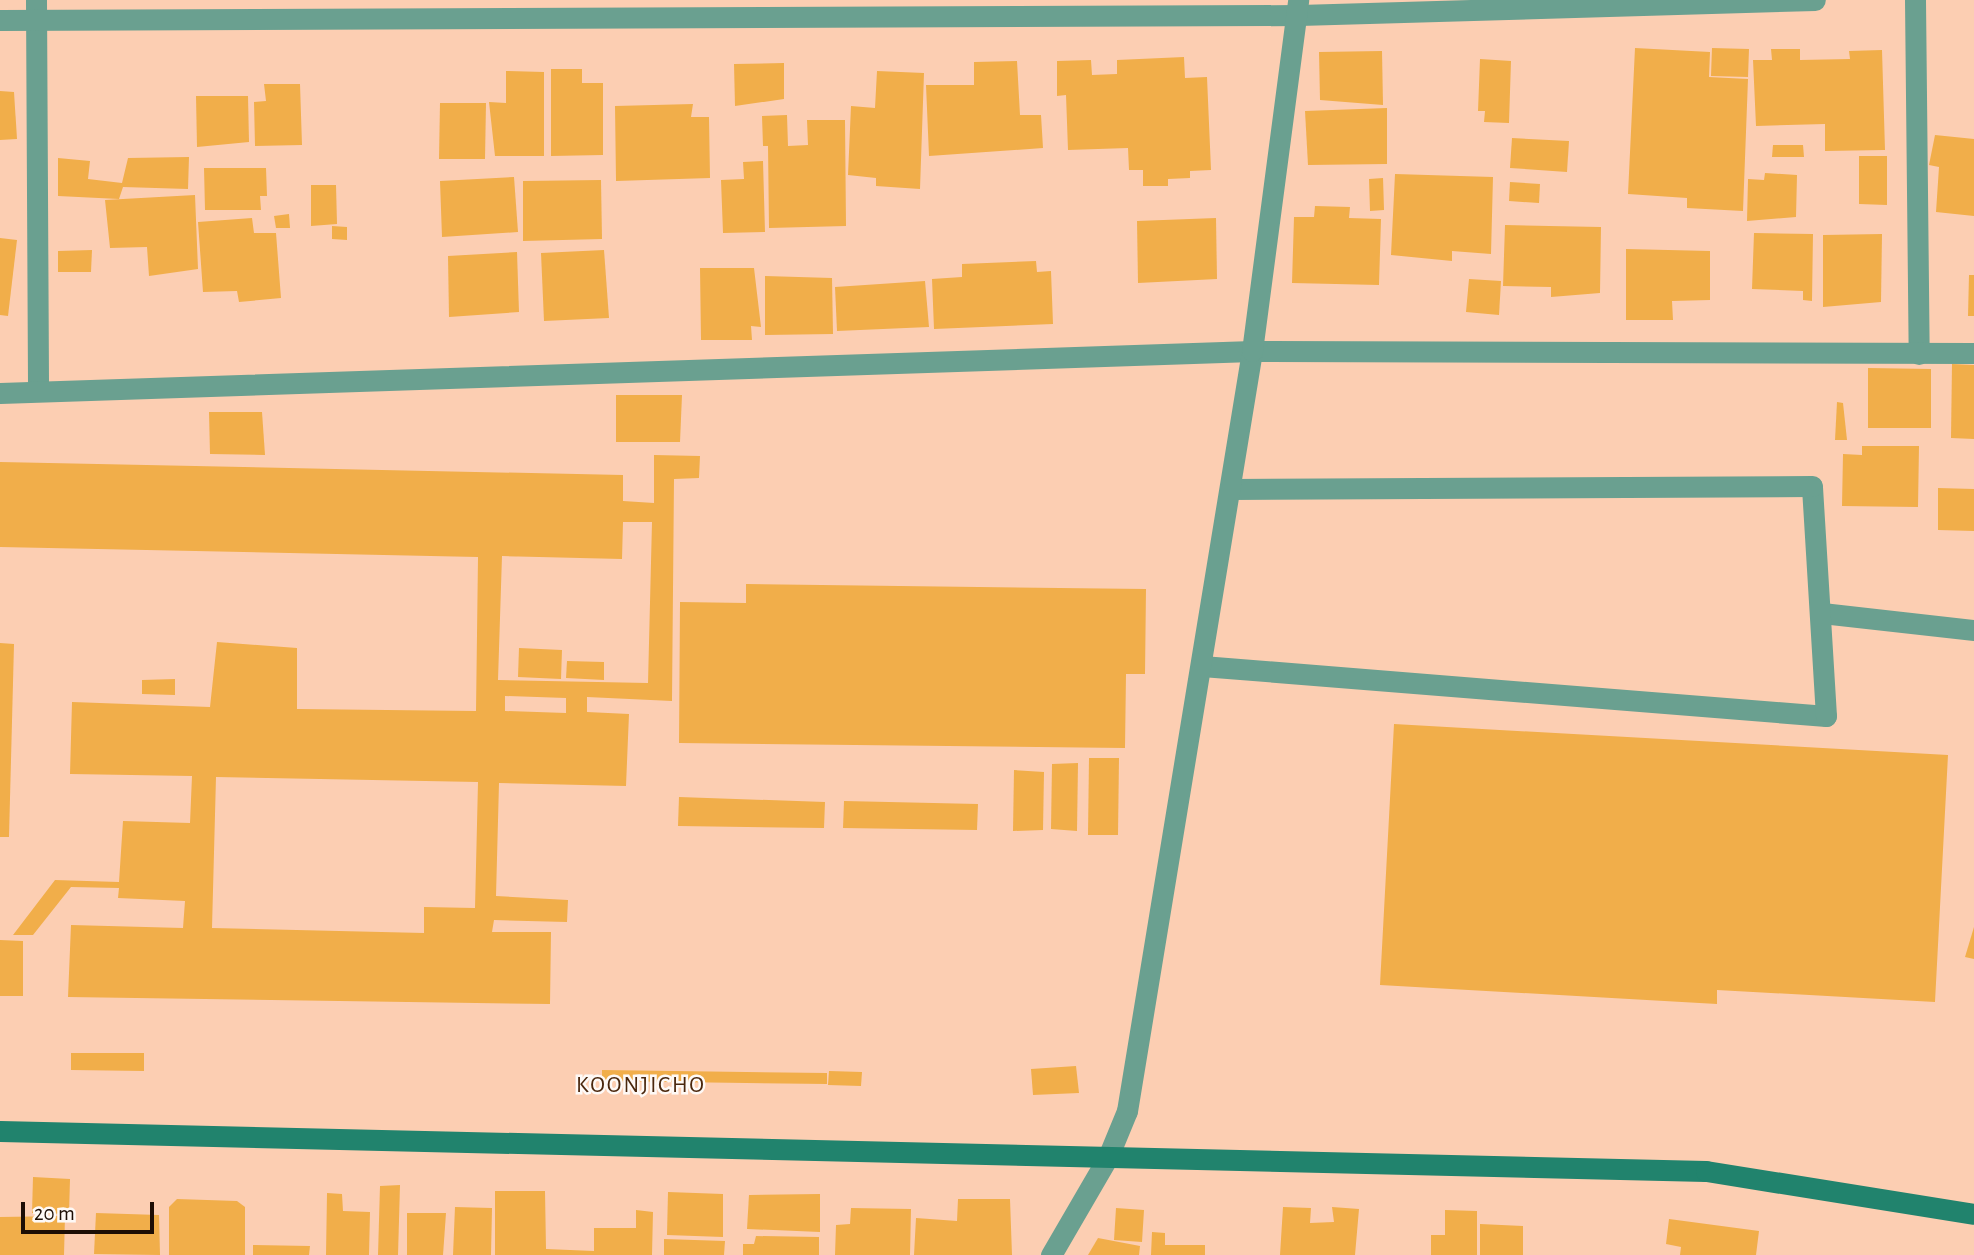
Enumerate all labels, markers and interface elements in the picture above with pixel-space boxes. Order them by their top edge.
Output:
district label: KOONJICHO [577,1072,705,1100]
scale bar [24,1188,158,1232]
text: 20 m [34,1203,75,1224]

